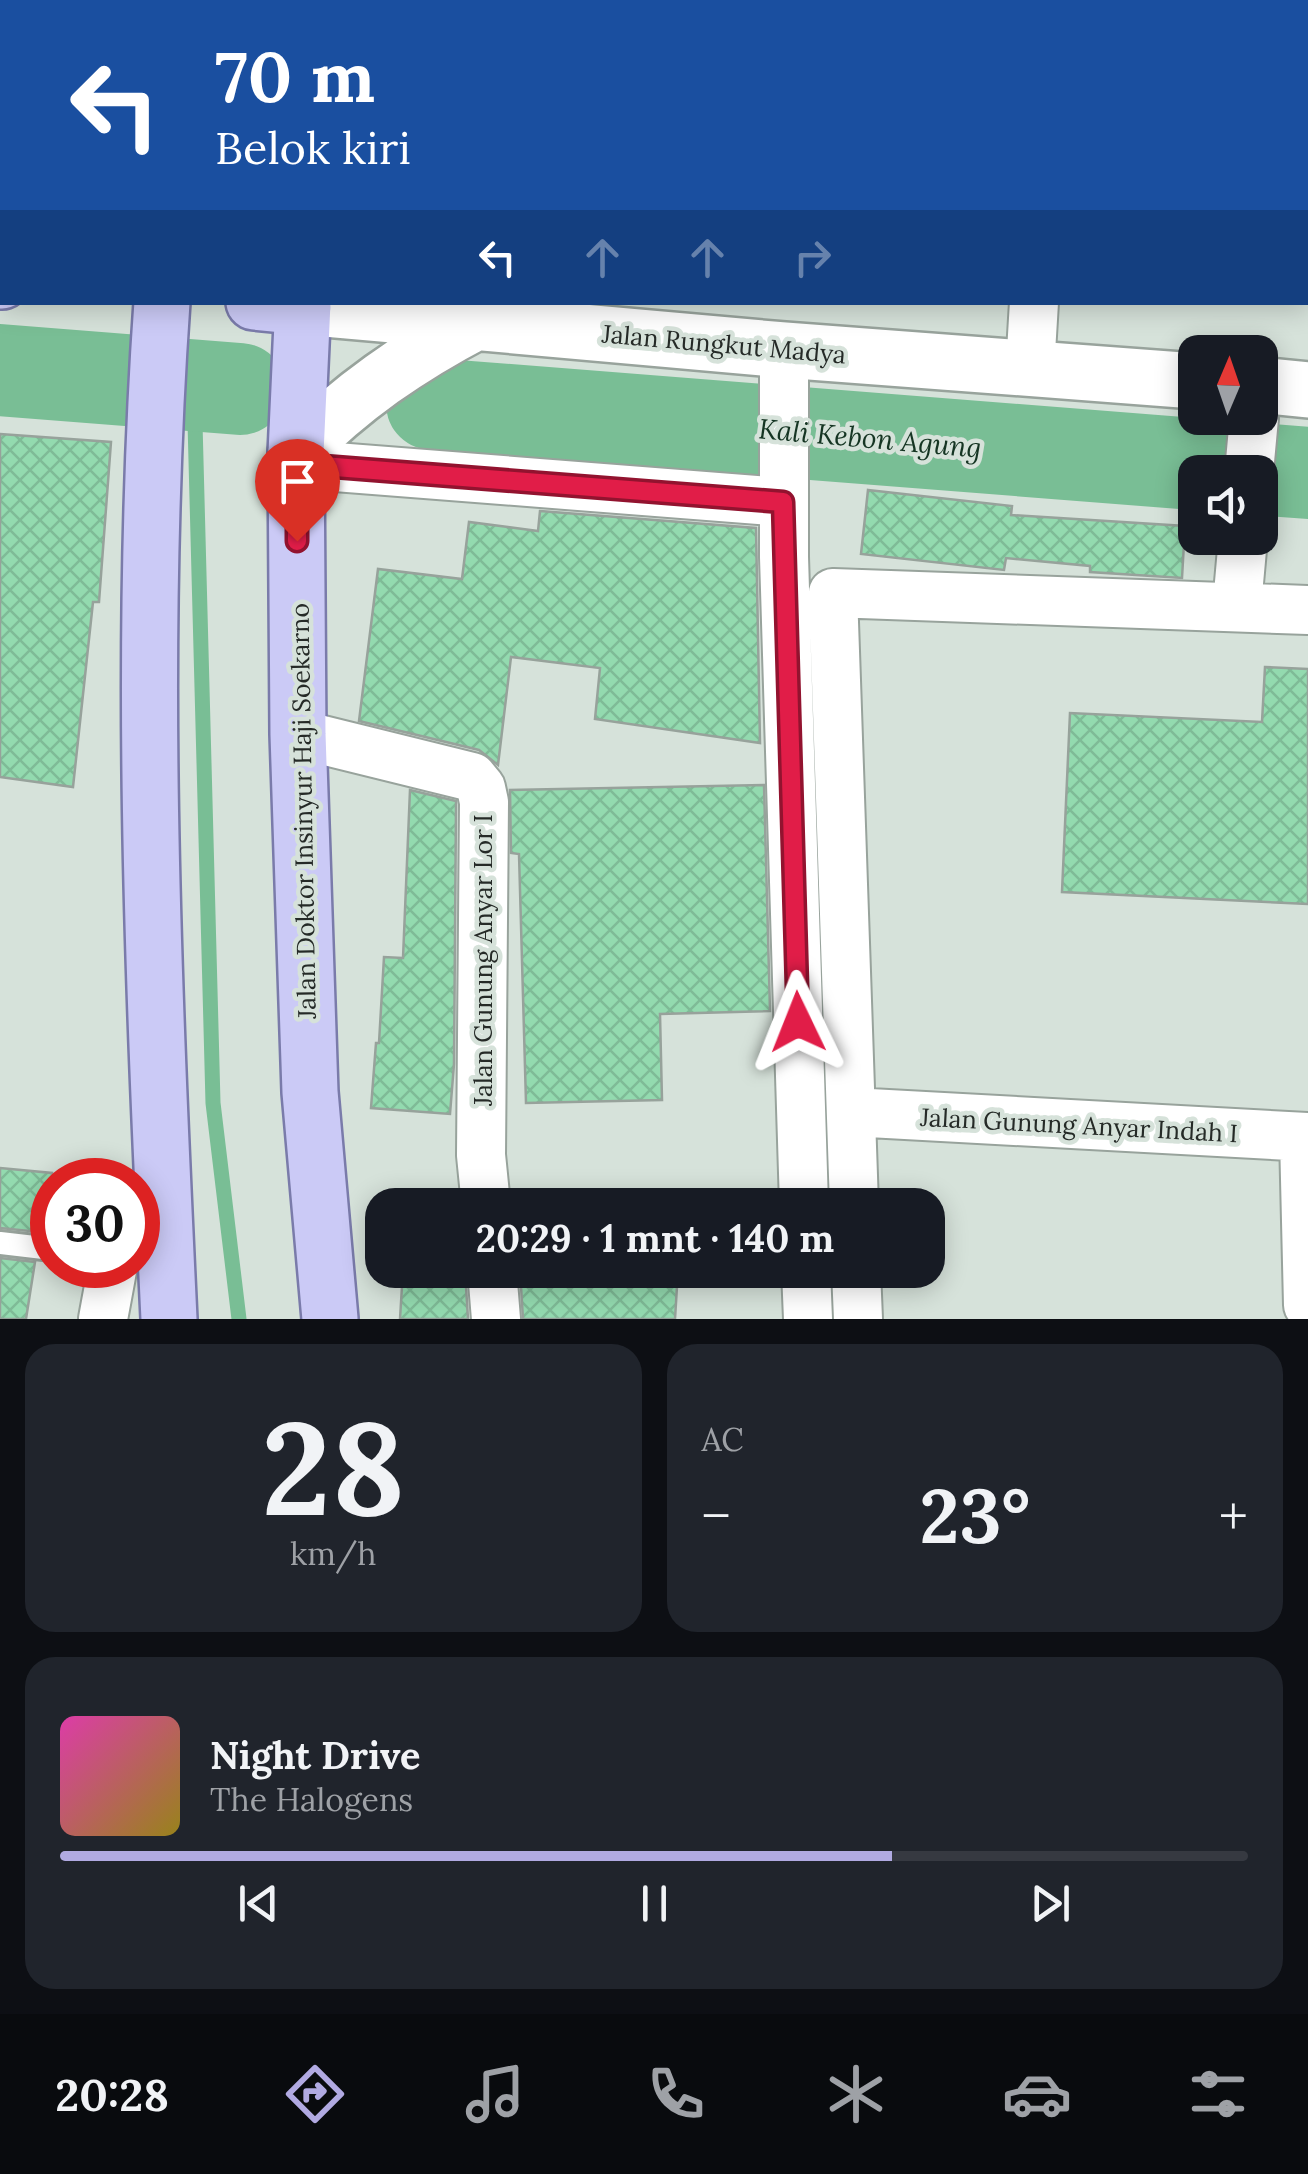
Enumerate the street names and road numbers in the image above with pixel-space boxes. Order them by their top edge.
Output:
street label: Jalan Rungkut Madya [600,317,847,371]
street label: Jalan Doktor Insinyur Haji Soekarno [283,603,323,1020]
street label: Jalan Gunung Anyar Lor I [467,814,499,1107]
street label: Jalan Gunung Anyar Indah I [918,1101,1239,1149]

